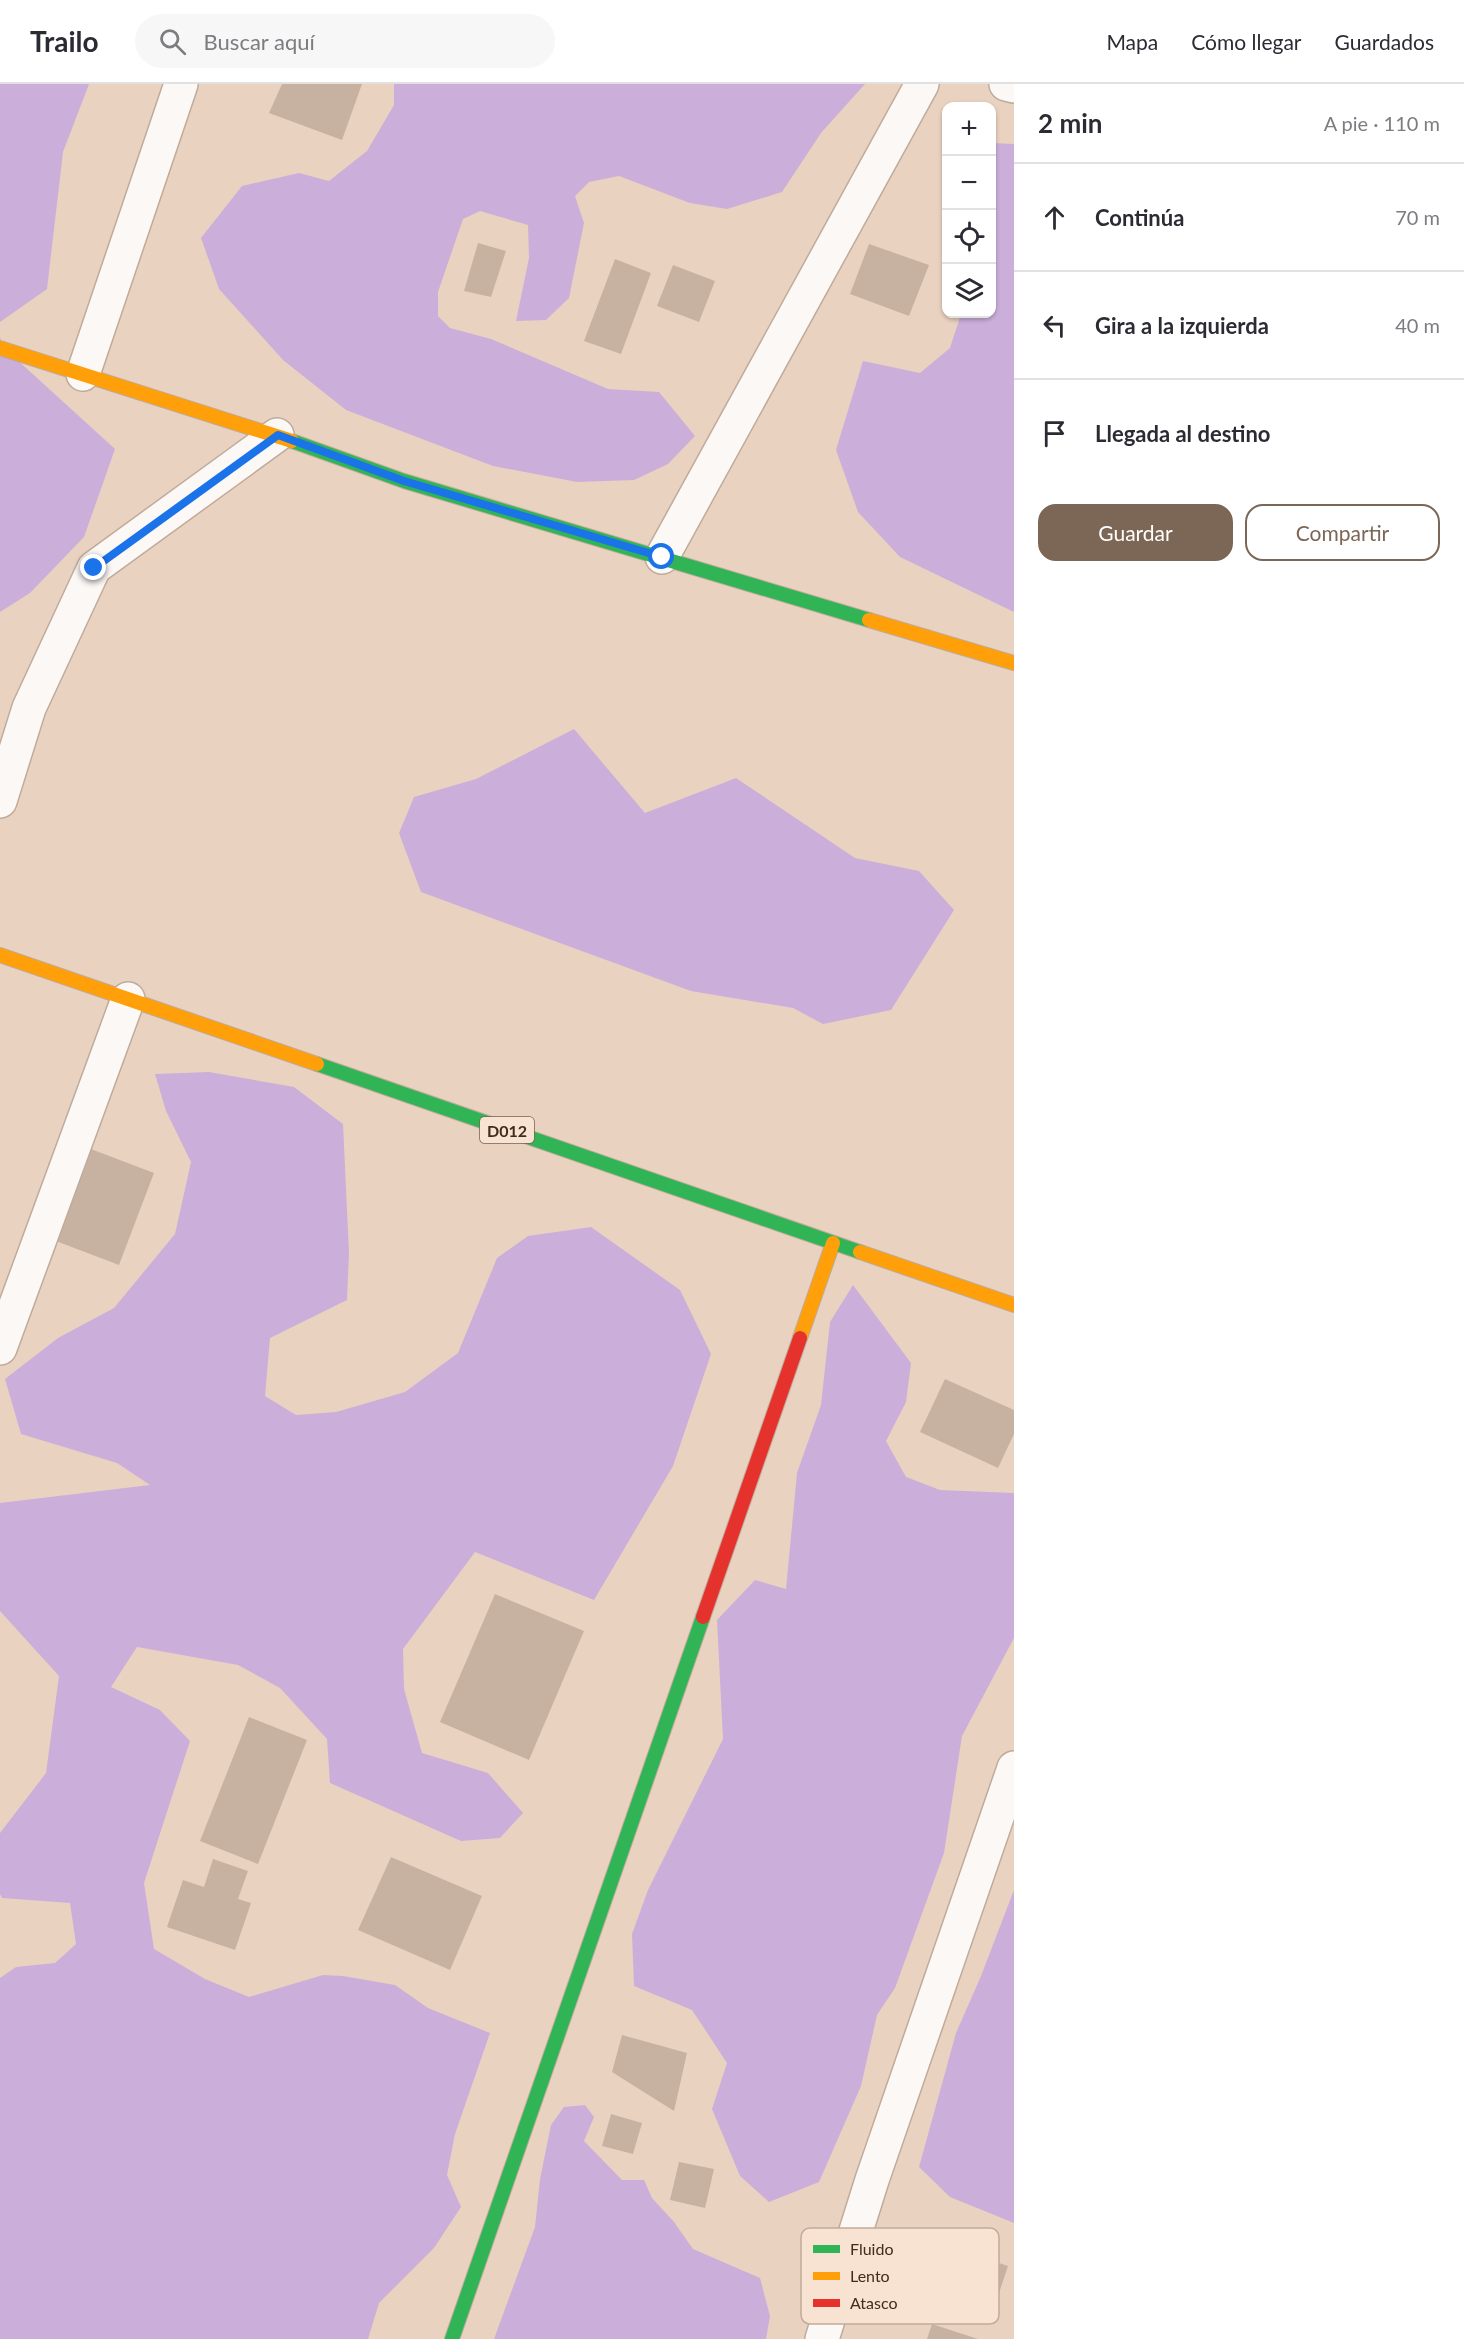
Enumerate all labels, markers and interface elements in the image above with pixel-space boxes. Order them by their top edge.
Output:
search box [135,14,555,68]
text: Trailo [30,24,99,58]
icon: search [156,25,189,58]
text: Buscar aquí [204,28,315,55]
text: Mapa [1106,29,1158,54]
text: Cómo llegar [1191,29,1302,54]
text: Guardados [1335,29,1434,54]
map controls [942,102,996,318]
button: + [942,102,996,156]
text: 2 min [1038,107,1102,139]
text: A pie · 110 m [1324,111,1440,135]
button: − [942,156,996,210]
icon: ahead [1038,201,1071,234]
text: Continúa [1095,204,1184,231]
text: 70 m [1395,205,1440,229]
button: locate [942,210,996,264]
button: layers [942,264,996,318]
icon: left [1038,309,1071,342]
text: Gira a la izquierda [1095,312,1269,339]
text: 40 m [1395,313,1440,337]
icon: arrive [1038,417,1071,450]
text: Llegada al destino [1095,420,1271,447]
button: Guardar [1038,504,1233,561]
button: Compartir [1245,504,1440,561]
route start [648,543,674,569]
route end [80,554,106,580]
road number: D012 [480,1117,534,1143]
legend [801,2228,999,2324]
text: Fluido [850,2239,893,2258]
text: Lento [850,2266,890,2285]
text: Atasco [850,2293,898,2312]

